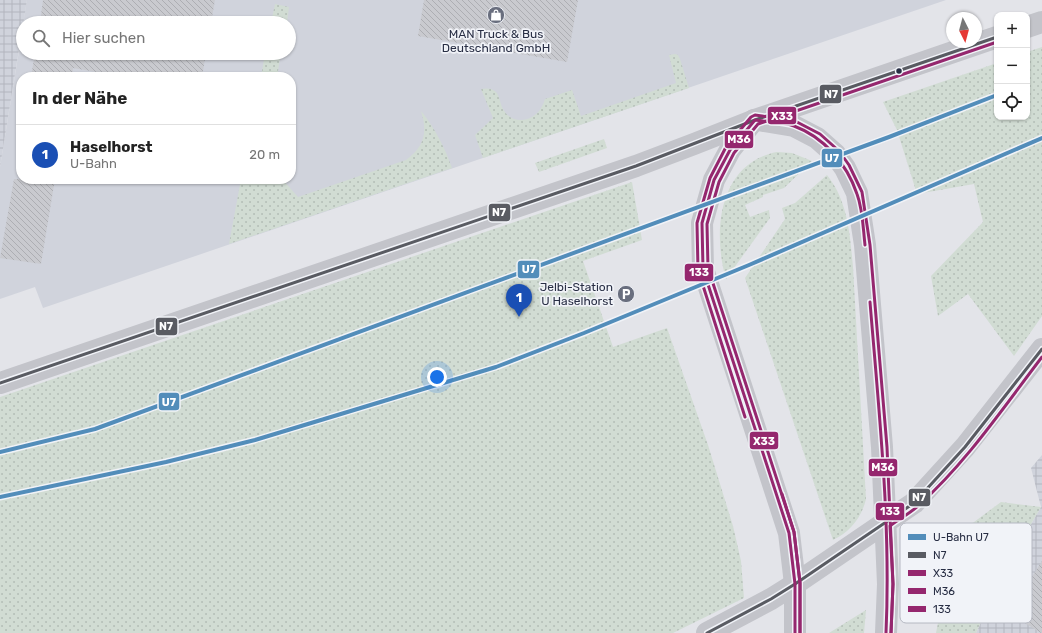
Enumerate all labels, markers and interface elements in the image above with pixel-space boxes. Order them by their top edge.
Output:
shop icon: MAN Truck & Bus Deutschland GmbH [486,5,506,25]
north arrow [946,12,982,48]
map controls [994,12,1030,120]
button: + [994,12,1030,48]
search box [16,16,296,60]
icon: search [30,27,52,49]
place label: MAN Truck & Bus Deutschland GmbH [442,27,550,55]
text: Hier suchen [62,29,145,47]
button: − [994,48,1030,84]
unlabelled marker [894,66,904,76]
line badge: N7 [819,84,842,104]
button: locate [994,84,1030,120]
text: In der Nähe [32,88,127,108]
text: N7 [824,88,839,101]
line badge: X33 [767,106,797,125]
text: X33 [771,110,793,123]
line badge: M36 [724,130,754,149]
text: M36 [727,133,751,146]
text: Haselhorst [70,138,153,156]
text: 1 [42,147,48,162]
text: 20 m [249,147,280,162]
line badge: U7 [821,148,843,168]
text: U7 [825,152,840,165]
text: U-Bahn [70,156,117,171]
line badge: N7 [488,203,511,222]
text: N7 [492,206,507,219]
line badge: U7 [517,260,540,279]
text: U7 [522,263,537,276]
line badge: 133 [684,263,714,282]
text: 133 [689,266,709,279]
place label: Jelbi-Station U Haselhorst [540,280,613,308]
pin: 1 [506,284,532,317]
parking icon: Jelbi-Station U Haselhorst [616,284,636,304]
line badge: N7 [155,317,178,336]
text: N7 [159,320,174,333]
your location [427,367,447,387]
line badge: U7 [158,392,180,411]
text: U7 [162,396,177,409]
line badge: X33 [749,431,779,450]
text: X33 [753,435,775,448]
line badge: M36 [868,458,898,477]
text: M36 [871,461,895,474]
line badge: N7 [908,488,931,507]
text: N7 [912,491,927,504]
line badge: 133 [875,502,905,521]
text: 133 [880,505,900,518]
legend [900,523,1032,623]
text: U-Bahn U7 [933,531,989,544]
text: N7 [933,549,947,562]
text: X33 [933,567,954,580]
text: M36 [933,585,955,598]
text: 133 [933,603,951,616]

